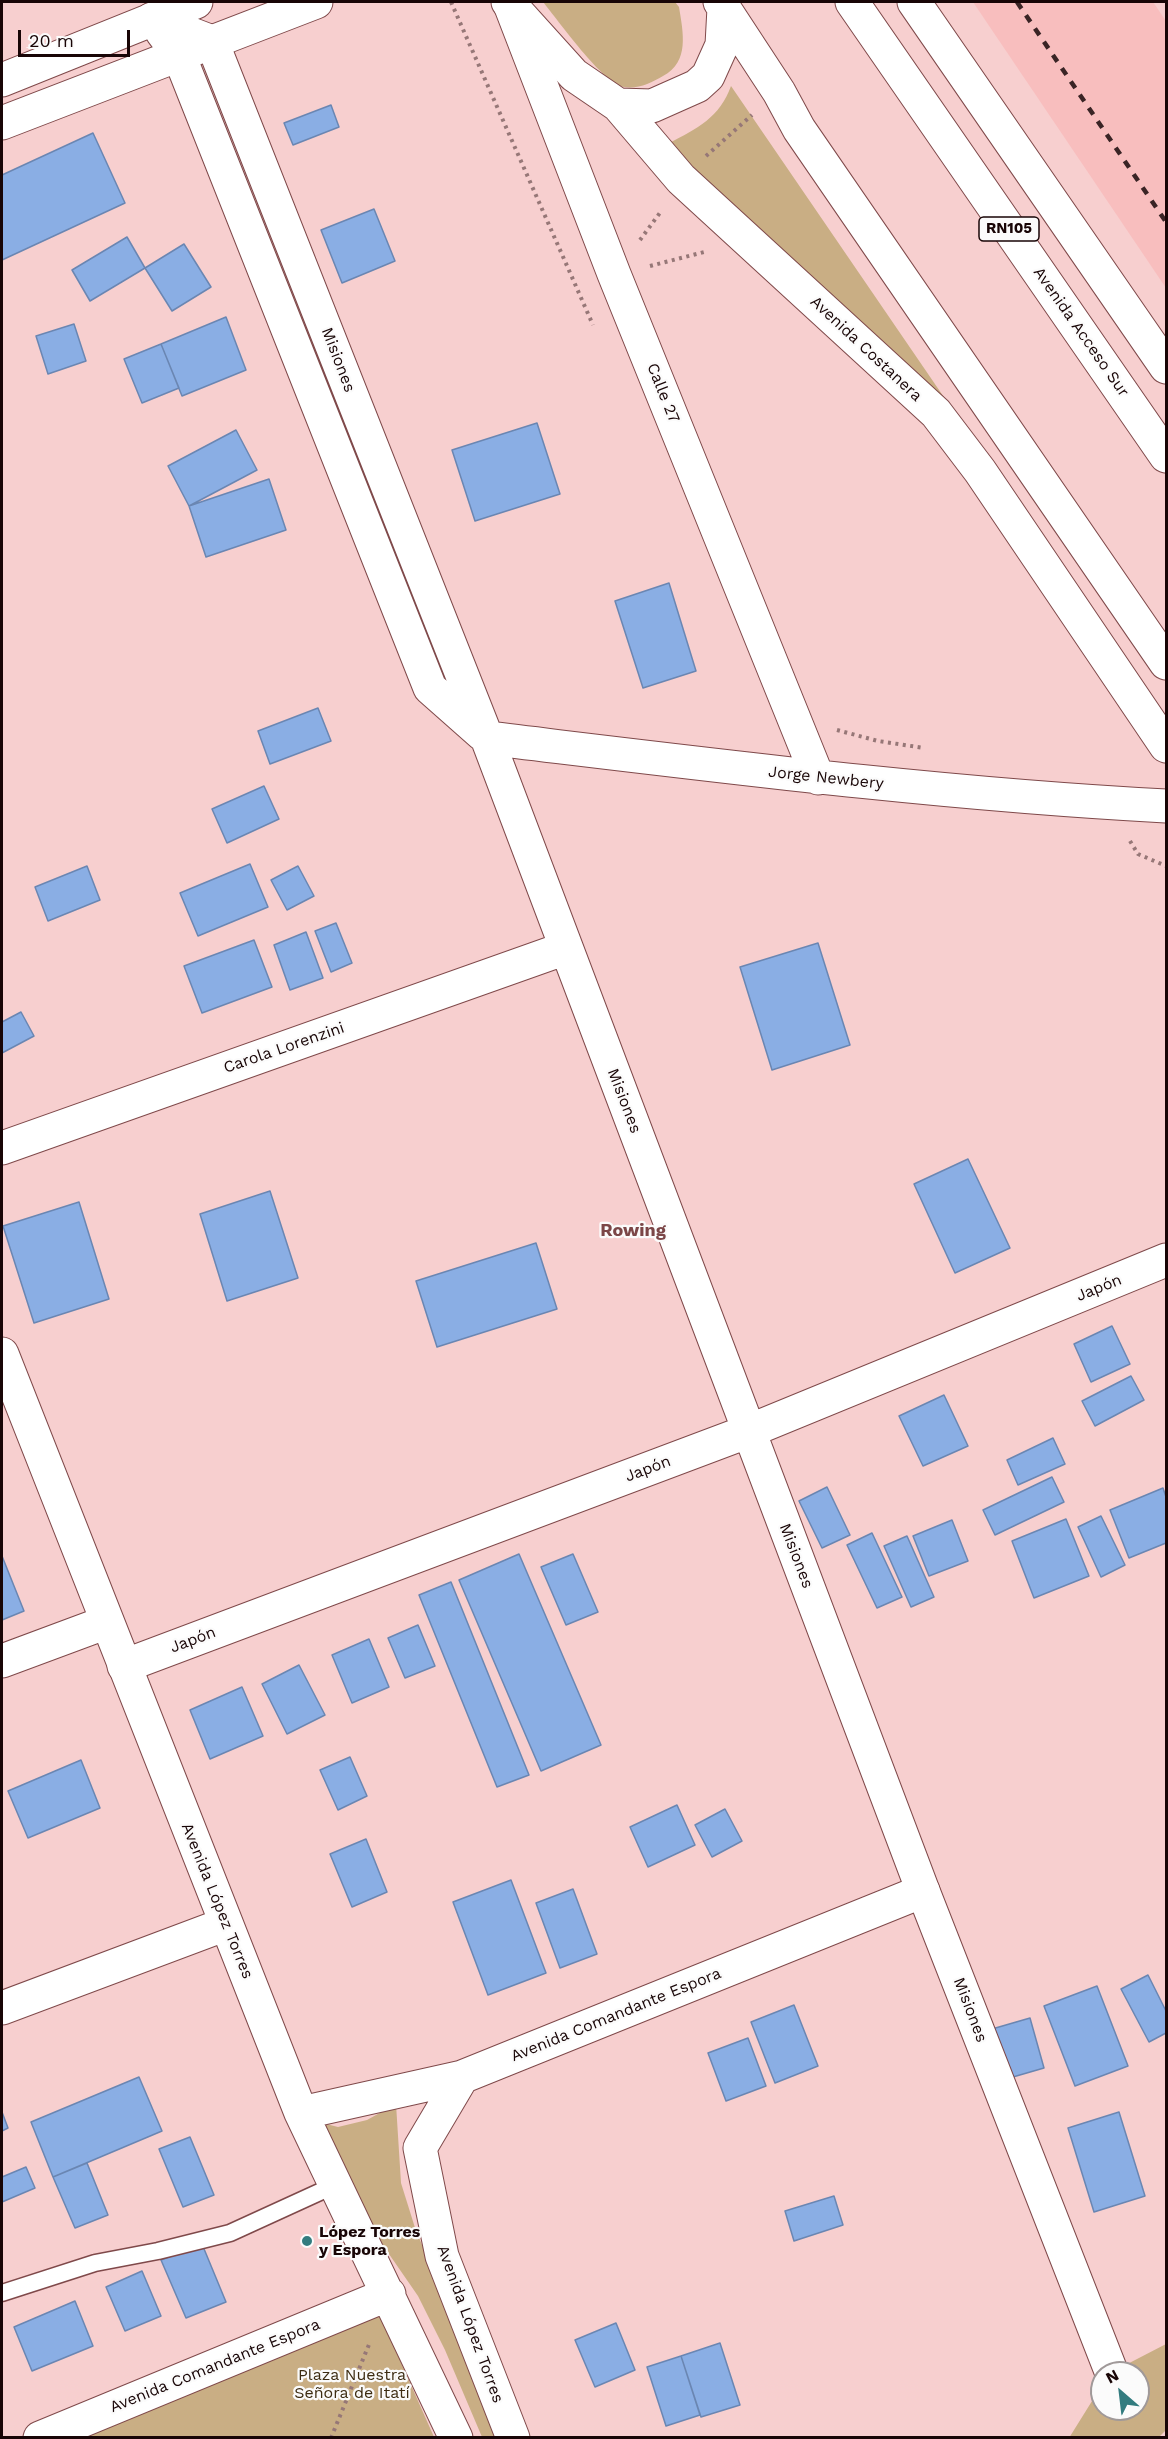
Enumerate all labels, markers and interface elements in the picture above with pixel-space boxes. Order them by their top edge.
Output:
scale bar [21,18,134,56]
text: 20 m [29,30,74,51]
road number: RN105 [979,217,1039,241]
street label: Avenida Acceso Sur [1029,263,1133,401]
street label: Avenida Costanera [806,292,926,406]
street label: Misiones [317,325,359,395]
street label: Calle 27 [642,360,684,426]
street label: Jorge Newbery [767,762,885,794]
street label: Carola Lorenzini [221,1018,347,1078]
street label: Misiones [603,1066,645,1136]
district label: Rowing [600,1220,666,1242]
street label: Japón [1073,1270,1125,1306]
street label: Japón [622,1452,674,1486]
street label: Misiones [775,1521,817,1591]
street label: Japón [167,1623,219,1657]
street label: Avenida López Torres [177,1820,257,1982]
street label: Avenida Comandante Espora [508,1964,724,2066]
street label: Misiones [949,1975,991,2045]
place label: López Torres y Espora [319,2222,420,2260]
marker: López Torres y Espora [300,2234,314,2248]
street label: Avenida López Torres [433,2243,507,2405]
street label: Avenida Comandante Espora [107,2315,323,2417]
north arrow [1090,2361,1150,2421]
park label: Plaza Nuestra Señora de Itatí [294,2365,410,2403]
text: N [1103,2365,1122,2388]

